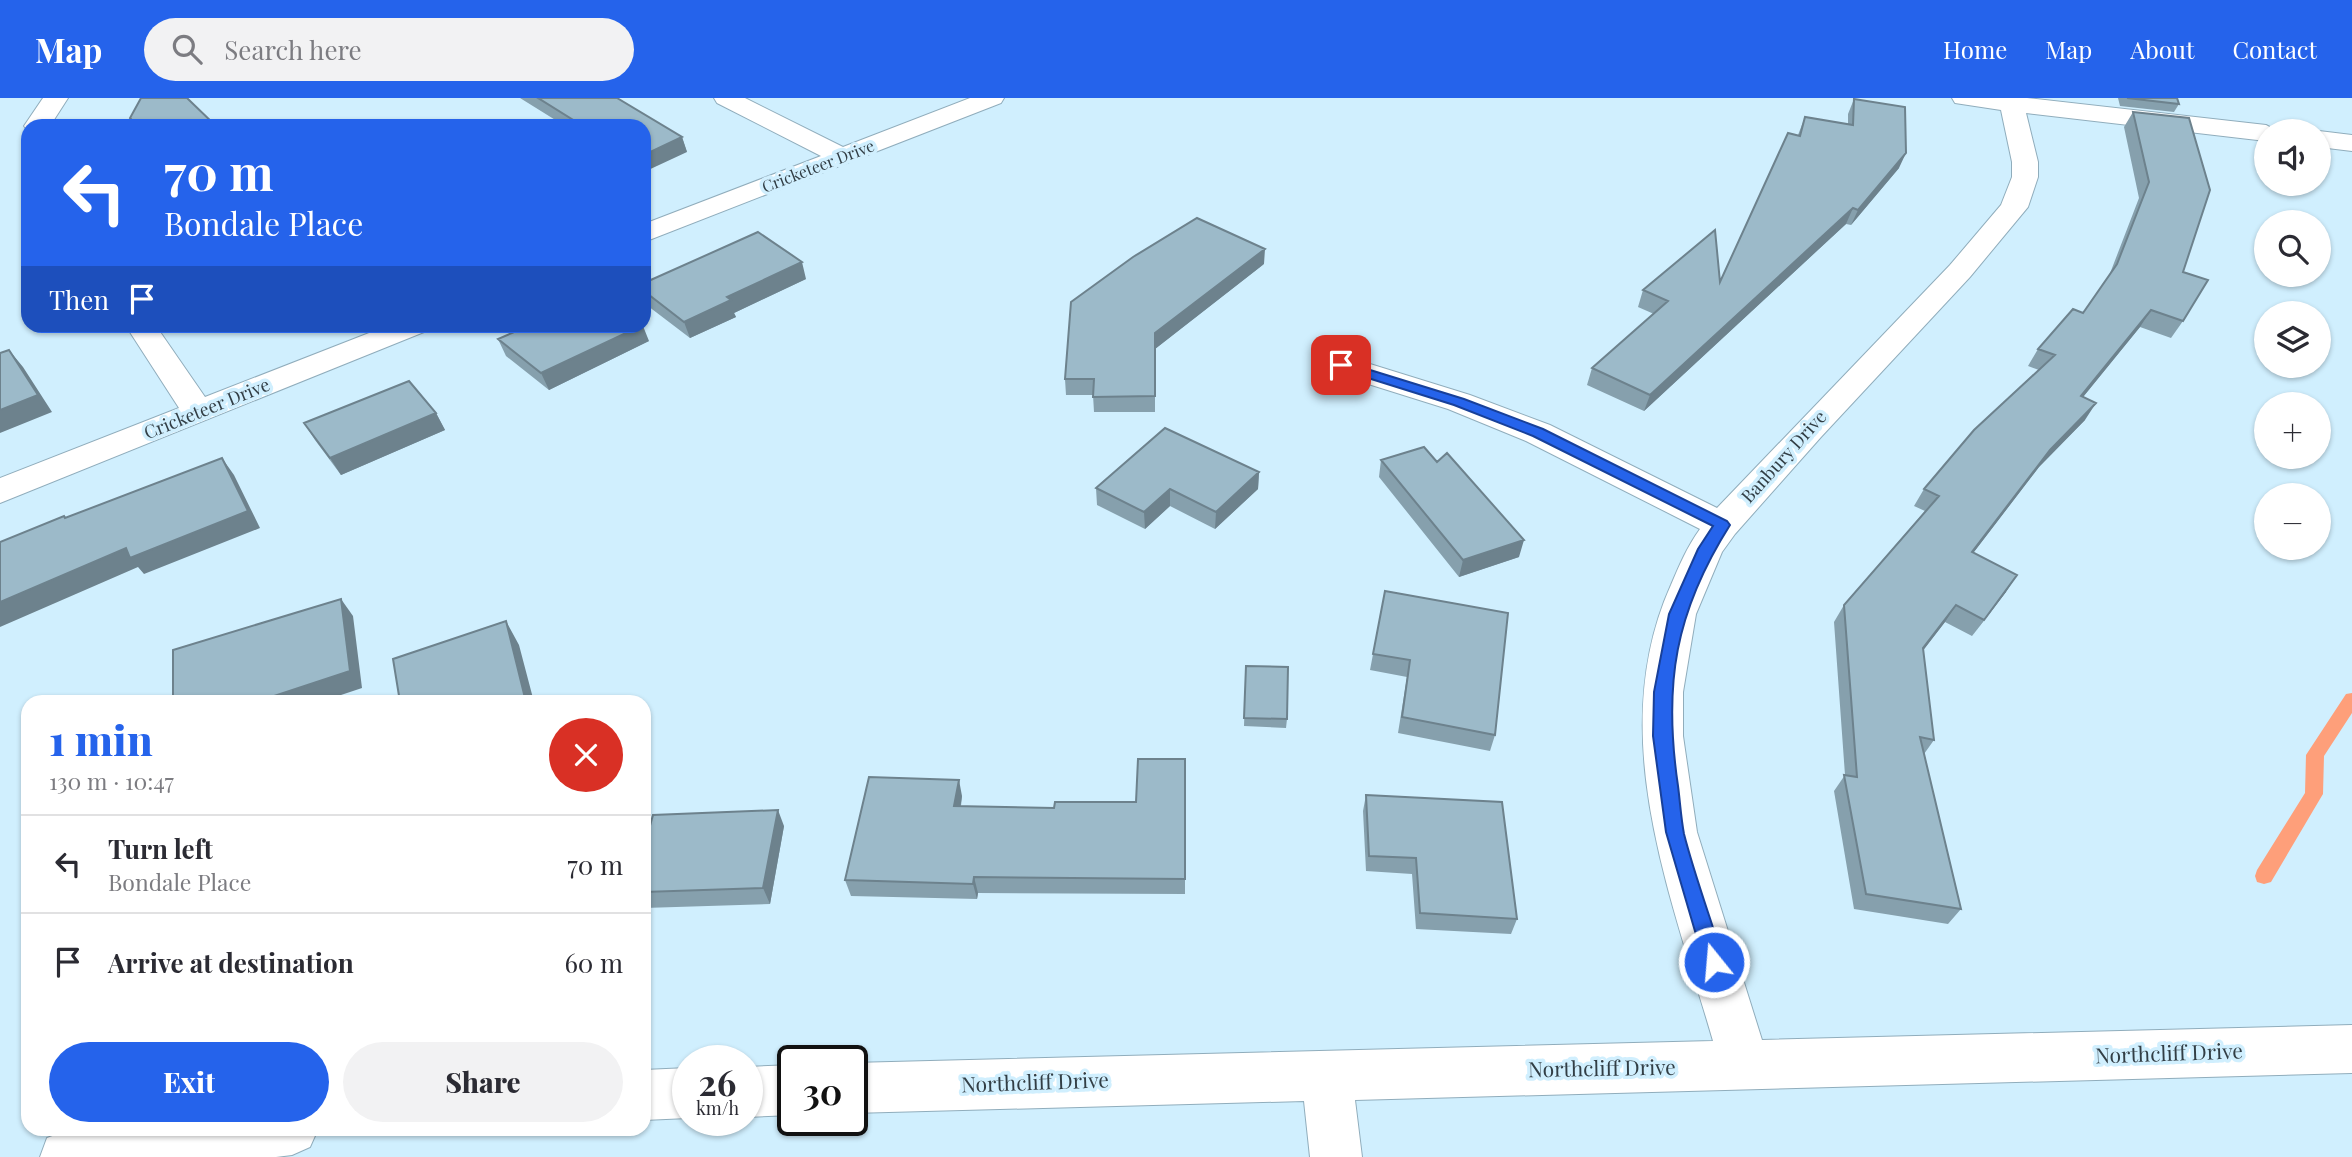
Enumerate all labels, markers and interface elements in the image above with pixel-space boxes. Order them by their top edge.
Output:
search box [144,18,634,81]
text: Map [35,27,102,71]
icon: search [168,30,206,68]
text: Search here [224,32,362,67]
text: Home [1943,33,2007,65]
text: Map [2045,33,2092,65]
text: About [2130,33,2194,65]
text: Contact [2232,33,2317,65]
map controls [2254,119,2331,560]
button: sound [2254,119,2331,196]
street label: Cricketeer Drive [759,134,877,197]
text: 70 m [164,138,274,203]
icon: left [49,147,140,238]
text: Bondale Place [164,201,363,244]
button: search [2254,210,2331,287]
icon: arrive [123,280,161,318]
text: Then [49,282,109,317]
button: layers [2254,301,2331,378]
pin [1311,335,1371,395]
icon: arrive [1322,346,1360,384]
street label: Cricketeer Drive [140,372,273,444]
button: + [2254,392,2331,469]
street label: Banbury Drive [1735,405,1831,508]
button: − [2254,483,2331,560]
text: 1 min [49,711,153,767]
button: close [549,718,623,792]
text: 130 m · 10:47 [49,765,174,796]
text: Turn left [108,831,213,866]
icon: left [49,845,87,883]
text: 70 m [567,847,623,882]
text: Bondale Place [108,866,251,897]
position arrow [1677,925,1751,999]
icon: arrive [49,943,87,981]
text: Arrive at destination [108,945,354,980]
text: 60 m [564,945,623,980]
street label: Northcliff Drive [2095,1035,2243,1069]
button: Exit [49,1042,329,1122]
button: Share [343,1042,623,1122]
speed limit sign: 30 [777,1045,868,1136]
street label: Northcliff Drive [1528,1052,1676,1082]
text: 26 [699,1058,736,1105]
street label: Northcliff Drive [961,1064,1109,1098]
text: km/h [696,1096,739,1120]

